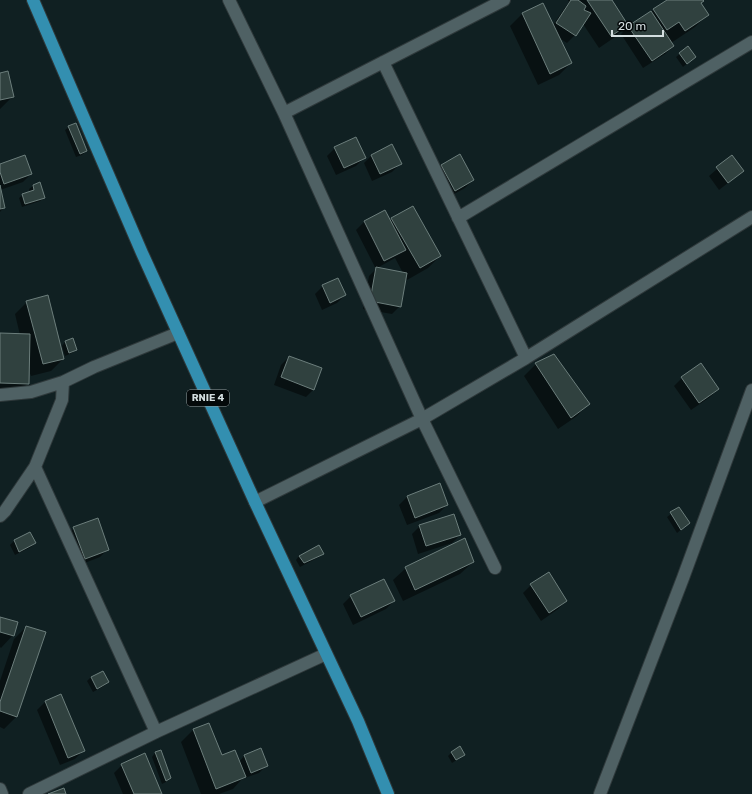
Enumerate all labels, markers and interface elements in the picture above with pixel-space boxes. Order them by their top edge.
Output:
scale bar [612,12,663,38]
text: 20 m [618,19,646,33]
road number: RNIE 4 [187,390,229,406]

